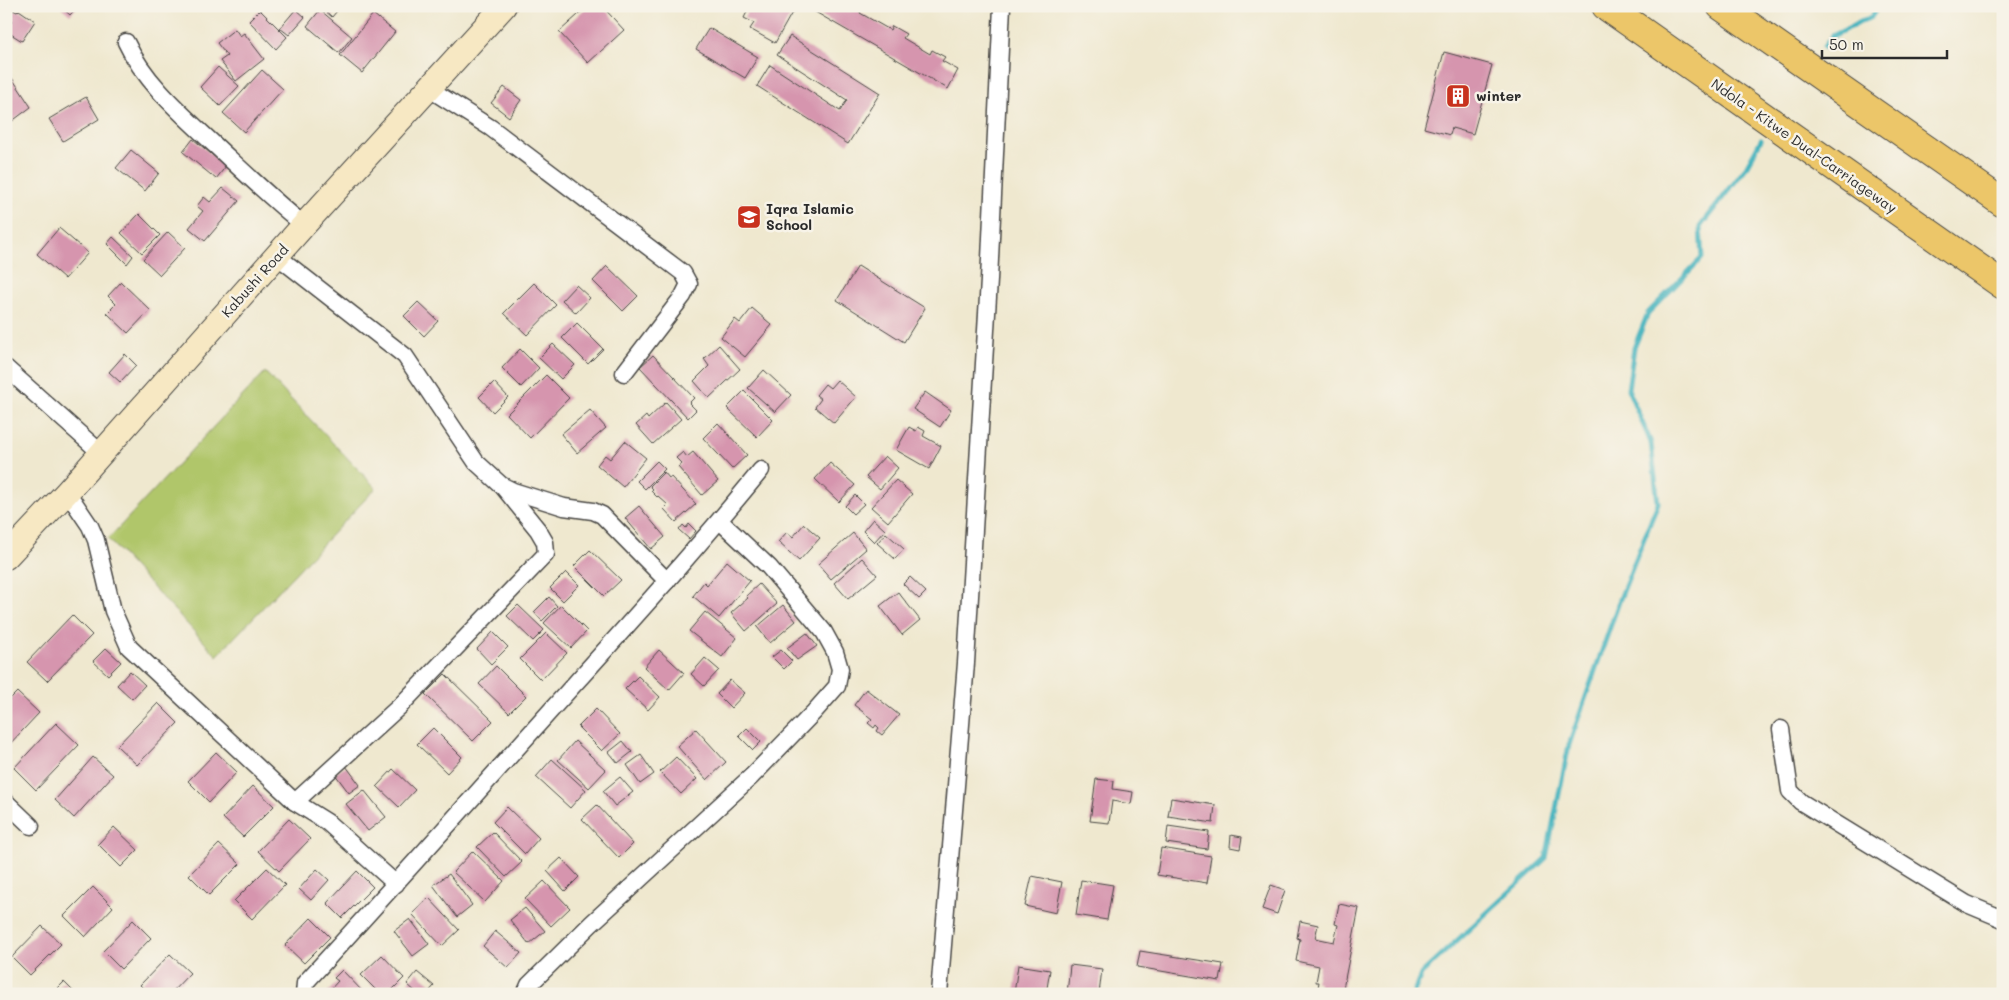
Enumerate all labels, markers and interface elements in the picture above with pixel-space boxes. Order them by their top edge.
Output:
scale bar [1822,28,1946,60]
text: 50 m [1829,34,1864,54]
street label: Ndola - Kitwe Dual-Carriageway [1708,74,1901,217]
building icon: winter [1445,83,1471,109]
place label: winter [1476,86,1521,105]
place label: Iqra Islamic School [766,199,854,234]
school or university icon: Iqra Islamic School [736,204,762,230]
street label: Kabushi Road [217,240,293,321]

